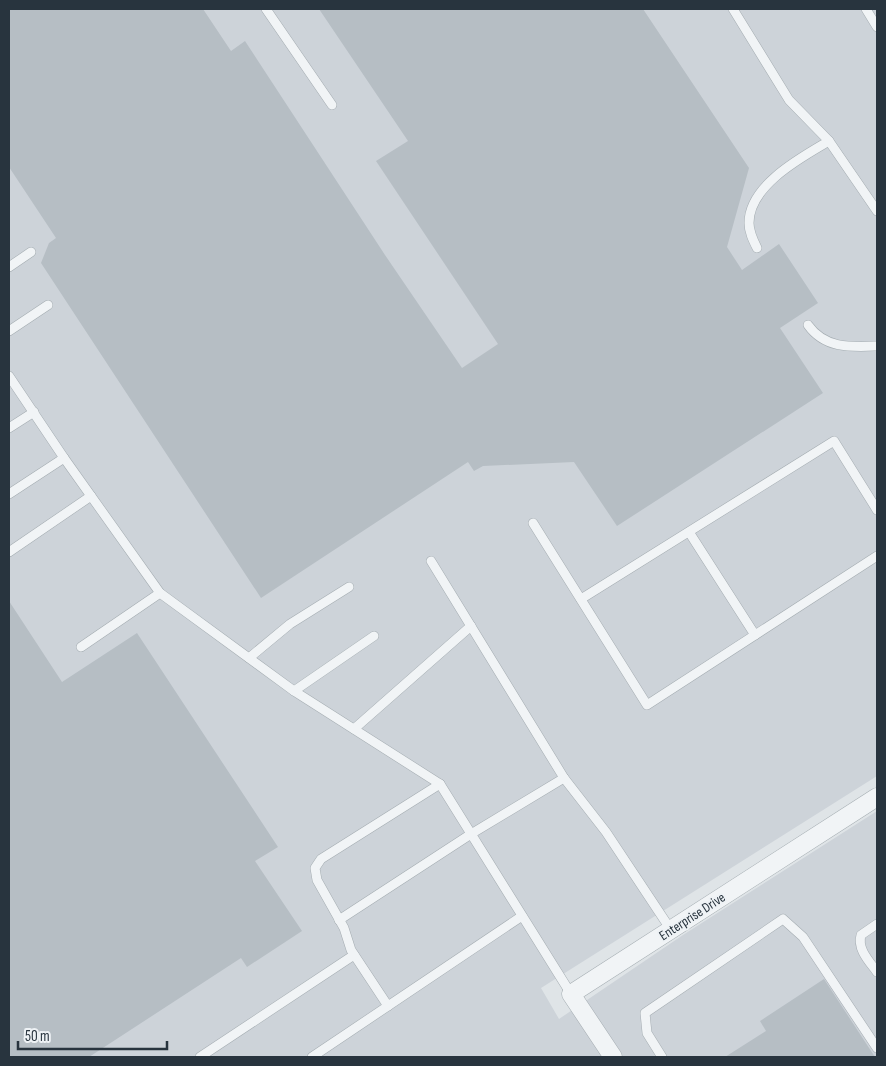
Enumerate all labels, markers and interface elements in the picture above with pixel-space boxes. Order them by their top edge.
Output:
street label: Enterprise Drive [656,889,729,944]
scale bar [18,1018,166,1050]
text: 50 m [25,1027,50,1046]

